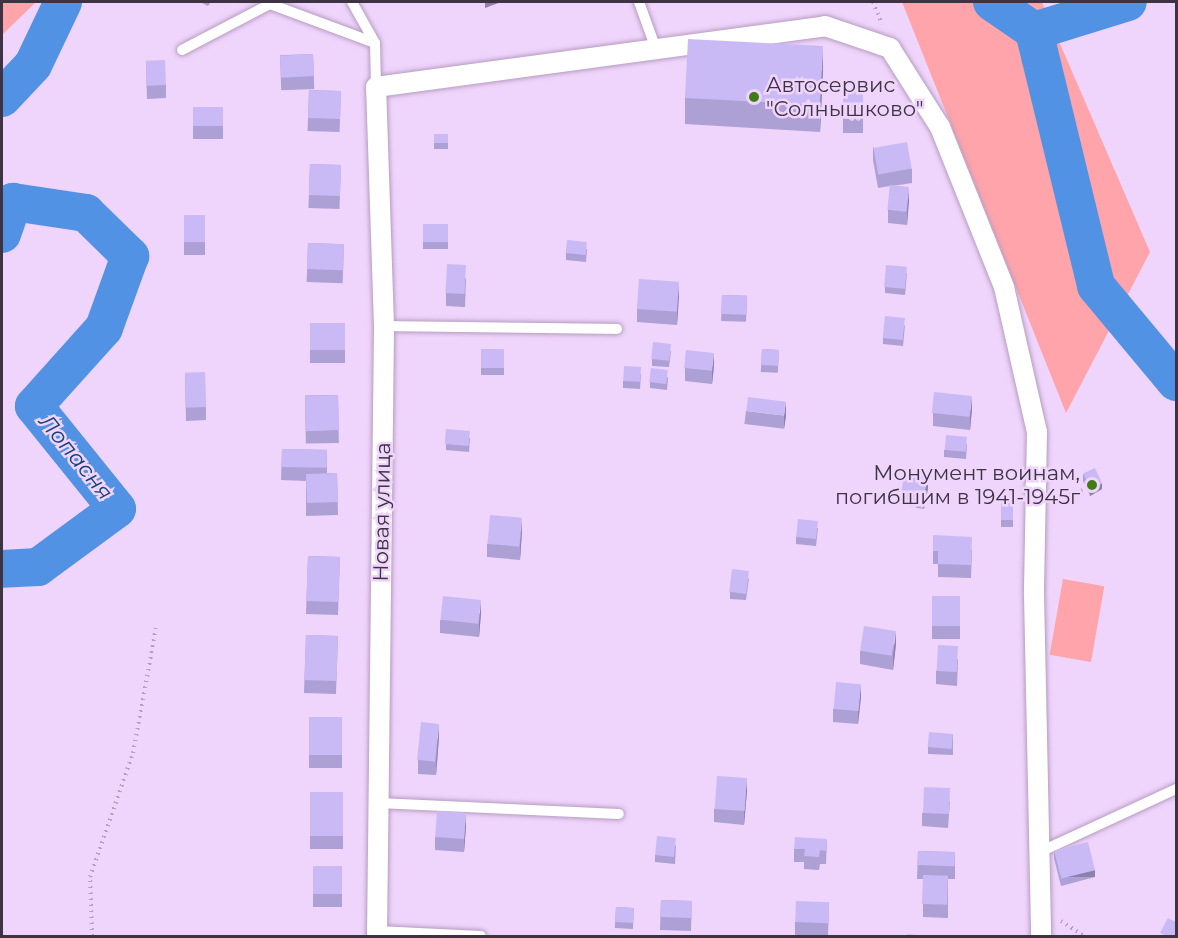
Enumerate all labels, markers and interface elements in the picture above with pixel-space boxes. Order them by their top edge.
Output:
place label: Автосервис "Солнышково" [766,72,924,122]
marker: Автосервис "Солнышково" [747,90,761,104]
water label: Лопасня [34,409,118,505]
street label: Новая улица [368,442,396,582]
place label: Монумент воинам, погибшим в 1941-1945г [835,460,1080,510]
marker: Монумент воинам, погибшим в 1941-1945г [1085,478,1099,492]

